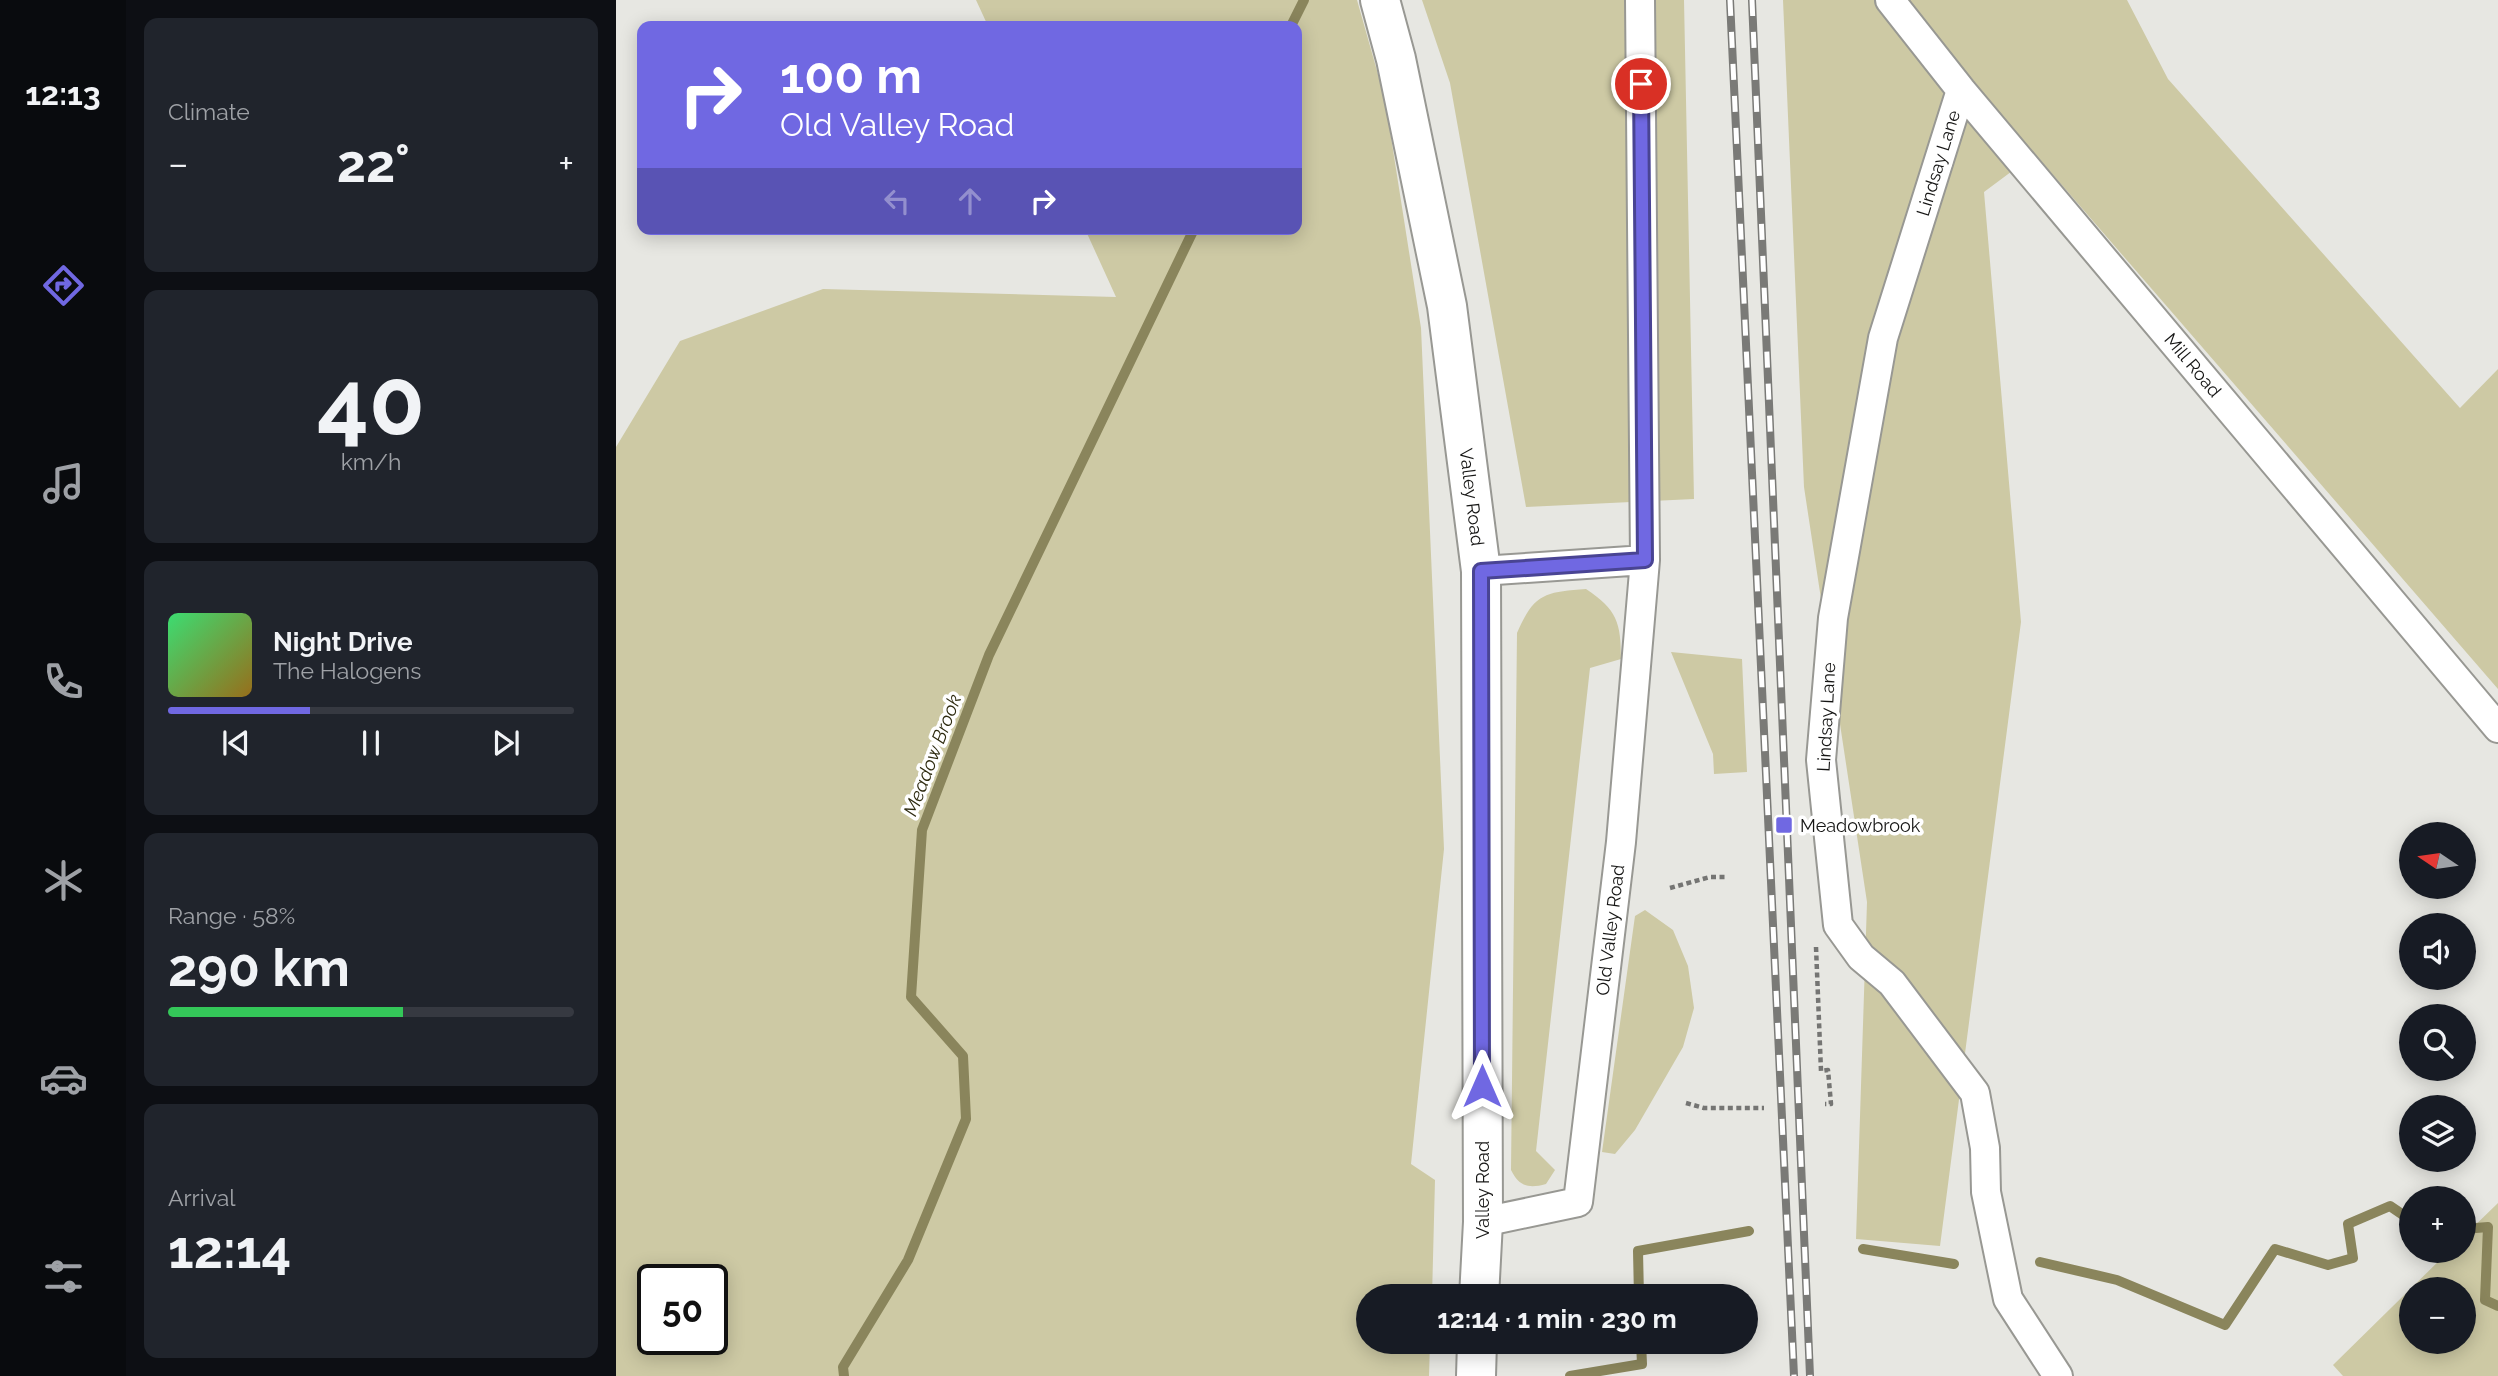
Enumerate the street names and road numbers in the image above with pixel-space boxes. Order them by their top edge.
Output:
street label: Lindsay Lane [1912,107,1964,218]
street label: Mill Road [2160,329,2226,401]
street label: Valley Road [1456,447,1488,547]
street label: Lindsay Lane [1813,661,1839,772]
street label: Old Valley Road [1592,863,1628,997]
street label: Valley Road [1472,1141,1493,1239]

